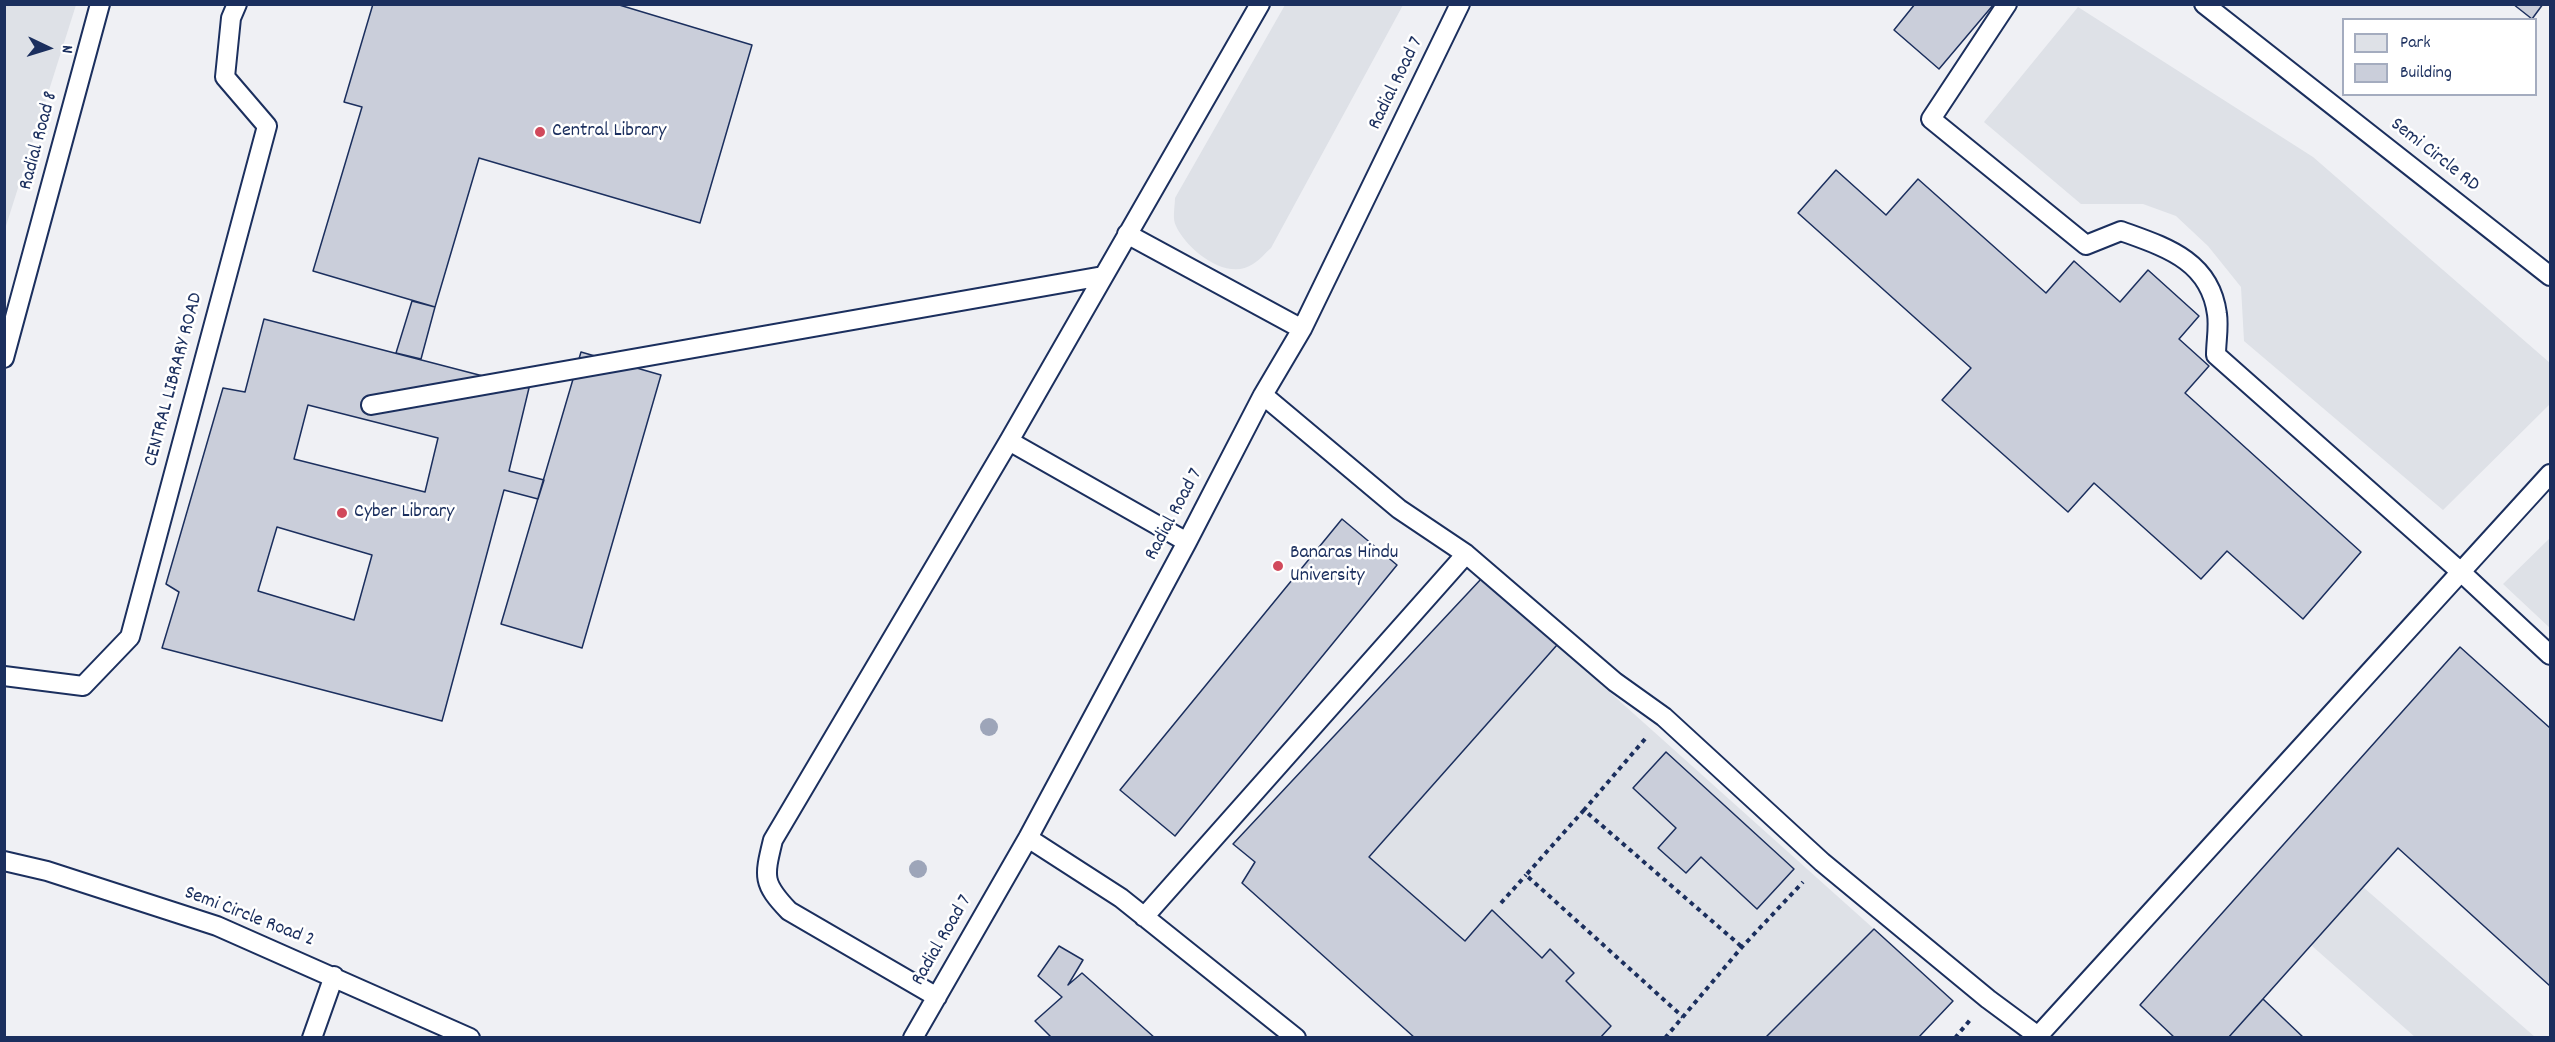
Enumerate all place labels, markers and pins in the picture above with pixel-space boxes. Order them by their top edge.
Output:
place label: Central Library [552,120,666,144]
marker: Central Library [533,125,547,139]
place label: Cyber Library [354,501,454,525]
marker: Cyber Library [335,506,349,520]
place label: Banaras Hindu University [1290,542,1398,589]
marker: Banaras Hindu University [1271,559,1285,573]

